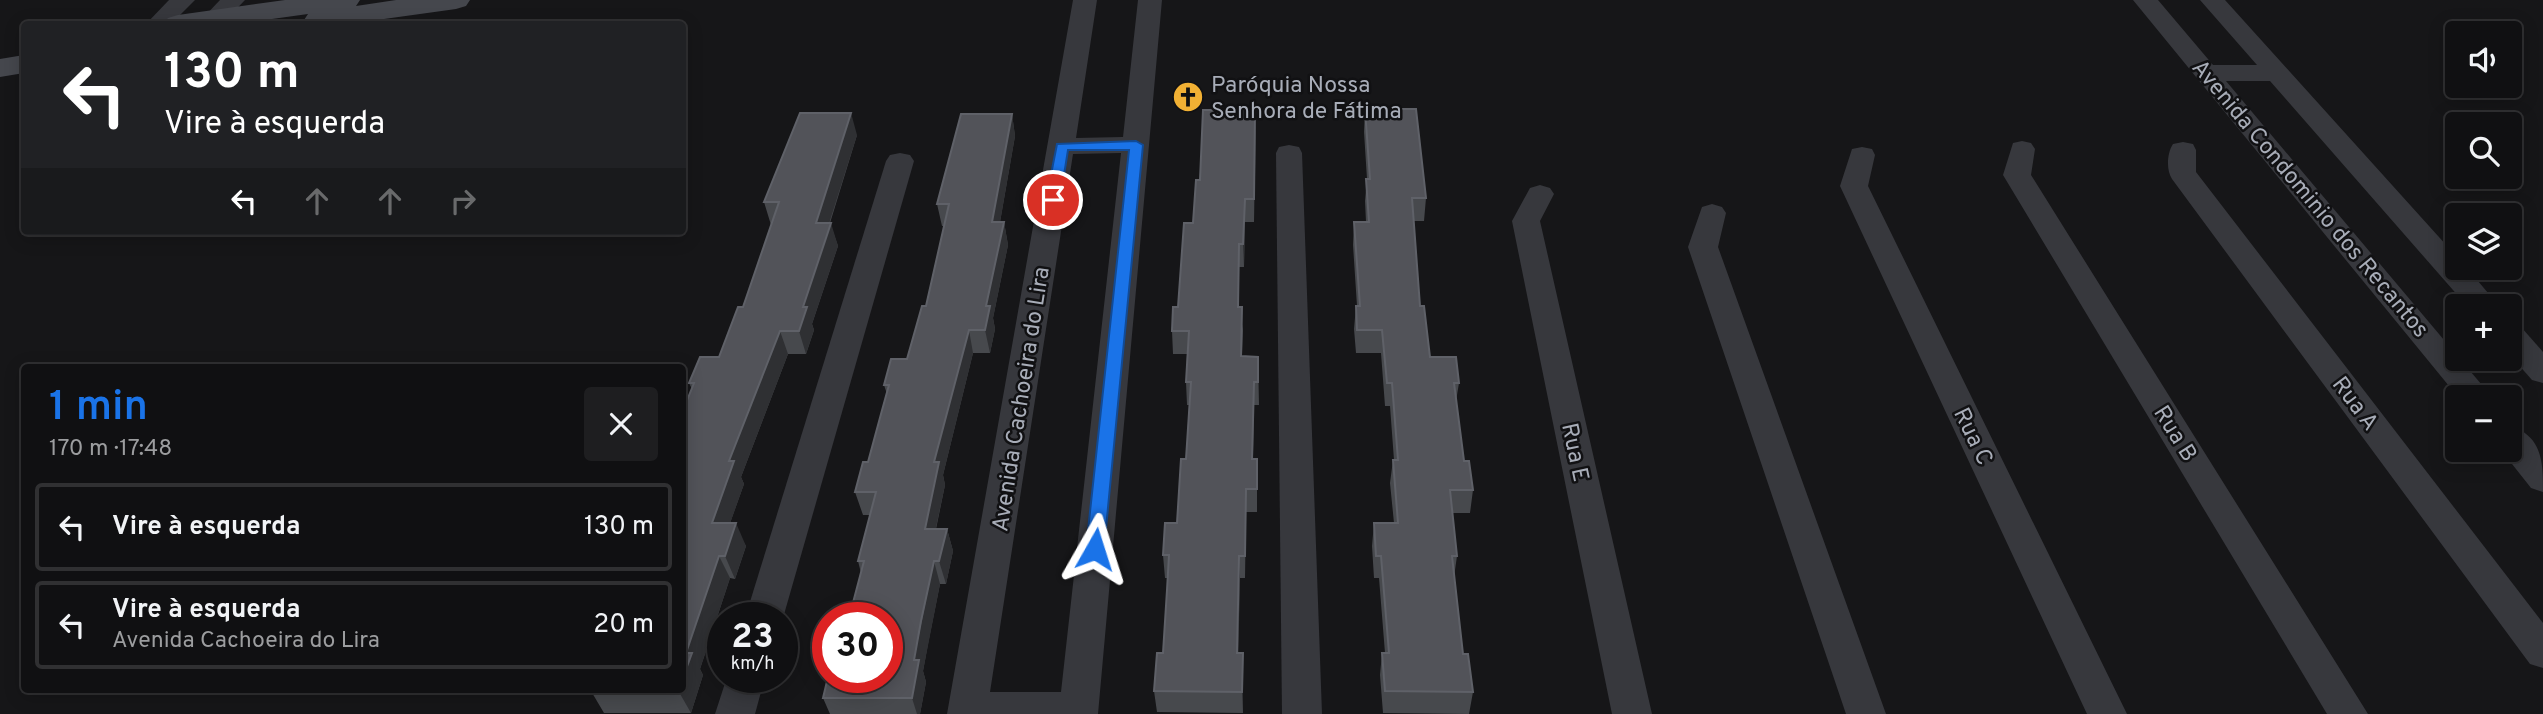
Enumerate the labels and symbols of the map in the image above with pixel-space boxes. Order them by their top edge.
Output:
street label: Avenida Condominio dos Recantos [2184,55,2434,345]
place label: Paróquia Nossa Senhora de Fátima [1211,72,1402,127]
church icon: Paróquia Nossa Senhora de Fátima [1171,80,1205,114]
pin [1023,170,1083,230]
street label: Avenida Cachoeira do Lira [987,265,1058,534]
street label: Rua A [2324,372,2384,437]
street label: Rua B [2146,401,2202,468]
street label: Rua C [1945,404,1998,471]
street label: Rua E [1553,420,1594,485]
position arrow [1058,512,1132,586]
speed limit sign: 30 [812,602,903,693]

